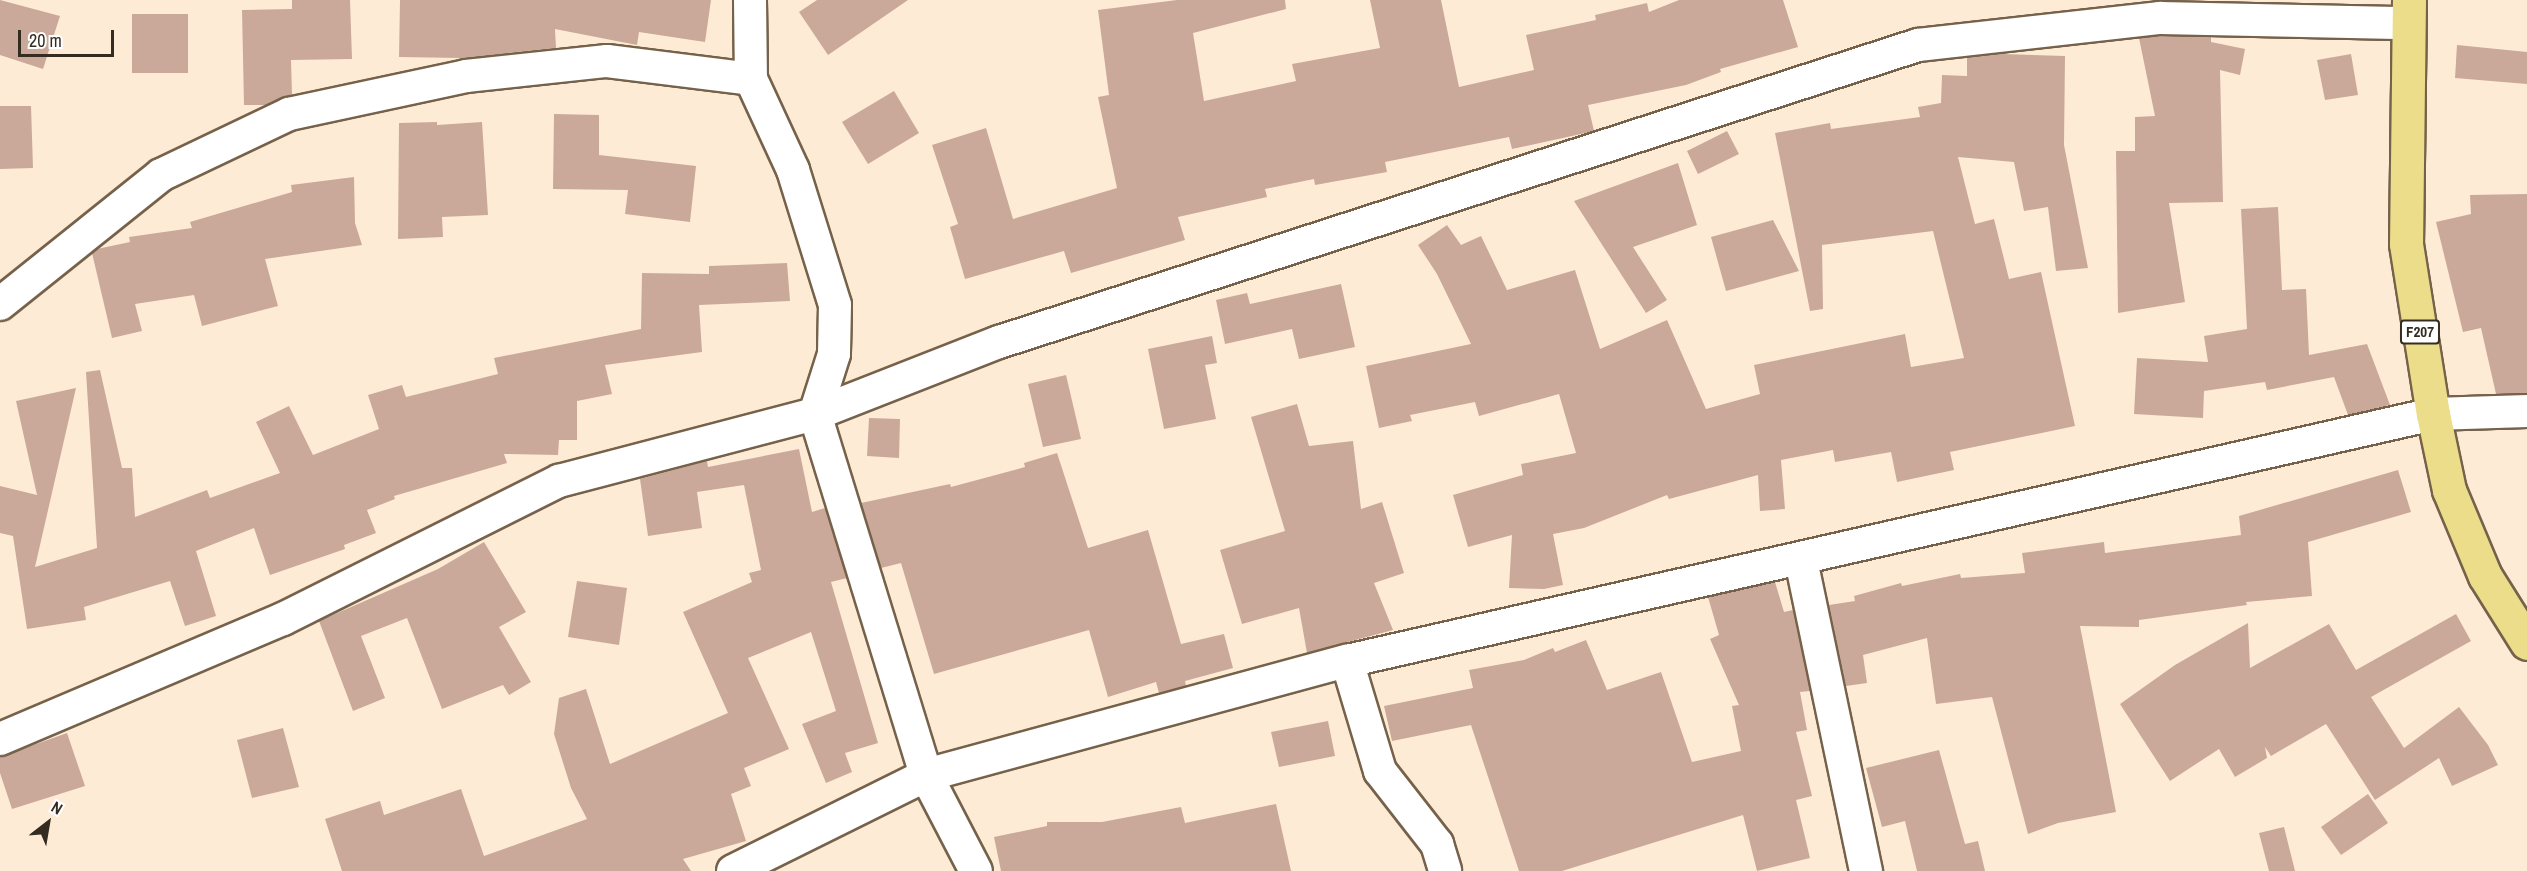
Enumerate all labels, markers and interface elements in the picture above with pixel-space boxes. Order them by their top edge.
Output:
scale bar [21,18,117,56]
text: 20 m [29,28,62,53]
road number: F207 [2399,320,2441,344]
north arrow [18,793,78,853]
text: N [48,796,67,819]

